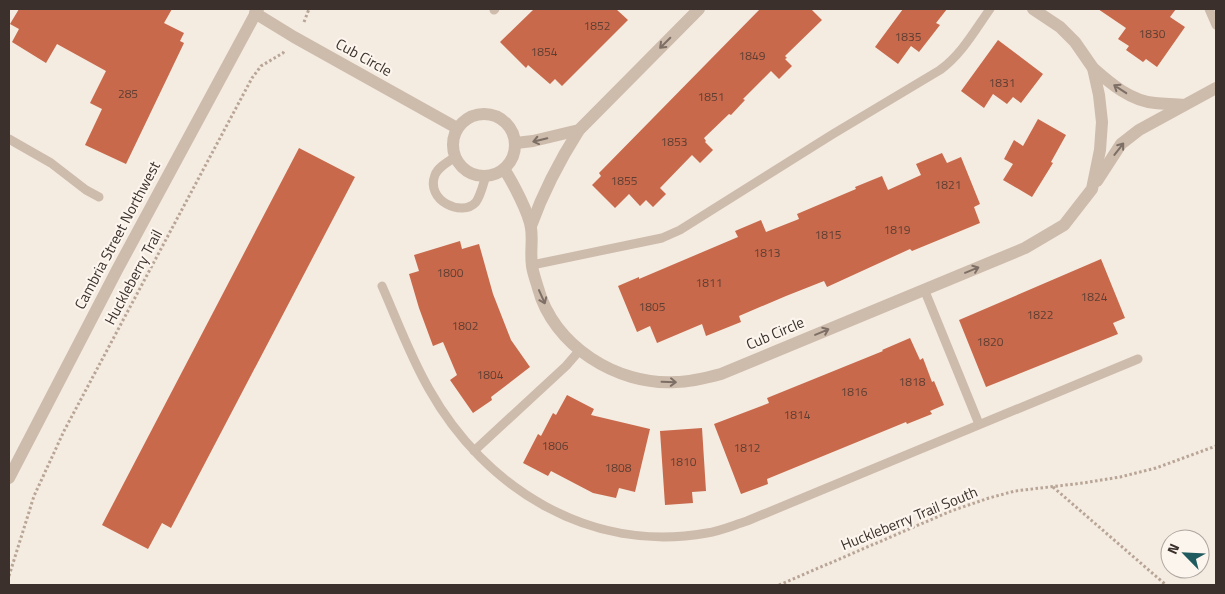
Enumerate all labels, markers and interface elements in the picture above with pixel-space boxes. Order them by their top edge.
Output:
house number: 1852 [584,16,610,35]
house number: 1830 [1139,24,1166,43]
house number: 1835 [895,27,922,46]
street label: Cub Circle [332,32,396,82]
one-way arrow [659,37,671,50]
house number: 1854 [531,42,558,61]
house number: 1849 [739,46,766,65]
house number: 1831 [989,73,1015,92]
house number: 285 [118,84,138,103]
one-way arrow [1114,84,1128,94]
house number: 1851 [698,87,724,106]
house number: 1853 [661,132,687,151]
one-way arrow [532,136,548,145]
one-way arrow [1113,142,1124,155]
street label: Cambria Street Northwest [68,156,166,313]
house number: 1855 [611,171,638,190]
house number: 1821 [935,175,961,194]
house number: 1819 [884,220,911,239]
street label: Huckleberry Trail [98,225,168,329]
house number: 1815 [815,225,842,244]
house number: 1813 [754,243,780,262]
house number: 1800 [437,263,464,282]
one-way arrow [964,264,979,274]
house number: 1811 [696,273,722,292]
house number: 1824 [1081,287,1108,306]
one-way arrow [537,289,547,304]
house number: 1805 [639,297,666,316]
house number: 1822 [1027,305,1053,324]
street label: Cub Circle [742,310,808,356]
house number: 1802 [452,316,478,335]
one-way arrow [814,326,829,336]
house number: 1820 [977,332,1004,351]
house number: 1804 [477,365,504,384]
house number: 1818 [899,372,926,391]
one-way arrow [660,377,677,387]
house number: 1816 [841,382,868,401]
house number: 1814 [784,405,811,424]
house number: 1806 [542,436,569,455]
house number: 1812 [734,438,760,457]
house number: 1810 [670,452,697,471]
house number: 1808 [605,458,632,477]
street label: Huckleberry Trail South [837,480,981,556]
north arrow [1160,529,1210,579]
text: N [1161,540,1184,557]

